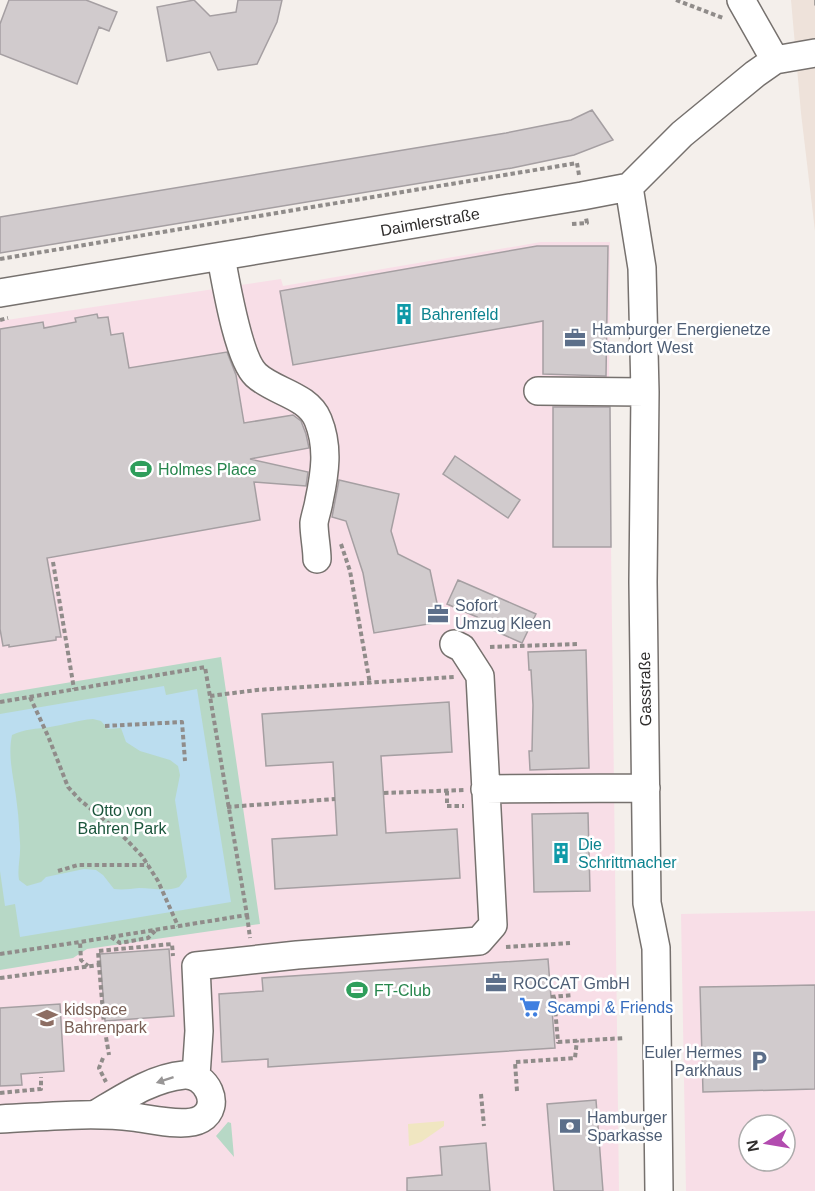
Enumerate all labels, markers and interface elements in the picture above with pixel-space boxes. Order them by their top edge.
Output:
street label: Daimlerstraße [379,205,481,239]
building icon: Bahrenfeld [392,302,416,326]
place label: Bahrenfeld [421,306,498,323]
place label: Hamburger Energienetze Standort West [592,321,771,356]
office icon: Hamburger Energienetze Standort West [563,326,587,350]
sports icon: Holmes Place [129,457,153,481]
place label: Holmes Place [158,461,257,478]
place label: Sofort Umzug Kleen [455,597,551,632]
office icon: Sofort Umzug Kleen [426,602,450,626]
street label: Gasstraße [636,651,654,726]
park label: Otto von Bahren Park [78,802,167,837]
place label: Die Schrittmacher [578,836,677,871]
building icon: Die Schrittmacher [549,841,573,865]
office icon: ROCCAT GmbH [484,971,508,995]
place label: ROCCAT GmbH [513,975,630,992]
sports icon: FT-Club [345,978,369,1002]
place label: FT-Club [374,982,431,999]
supermarket icon: Scampi & Friends [518,995,542,1019]
place label: Scampi & Friends [547,999,673,1016]
place label: kidspace Bahrenpark [64,1001,148,1036]
school or university icon: kidspace Bahrenpark [35,1006,59,1030]
place label: Euler Hermes Parkhaus [644,1044,742,1079]
parking icon: Euler Hermes Parkhaus [747,1049,771,1073]
one-way arrow [156,1076,174,1085]
place label: Hamburger Sparkasse [587,1109,668,1144]
north arrow [737,1113,797,1173]
bank icon: Hamburger Sparkasse [558,1114,582,1138]
text: N [743,1138,762,1153]

